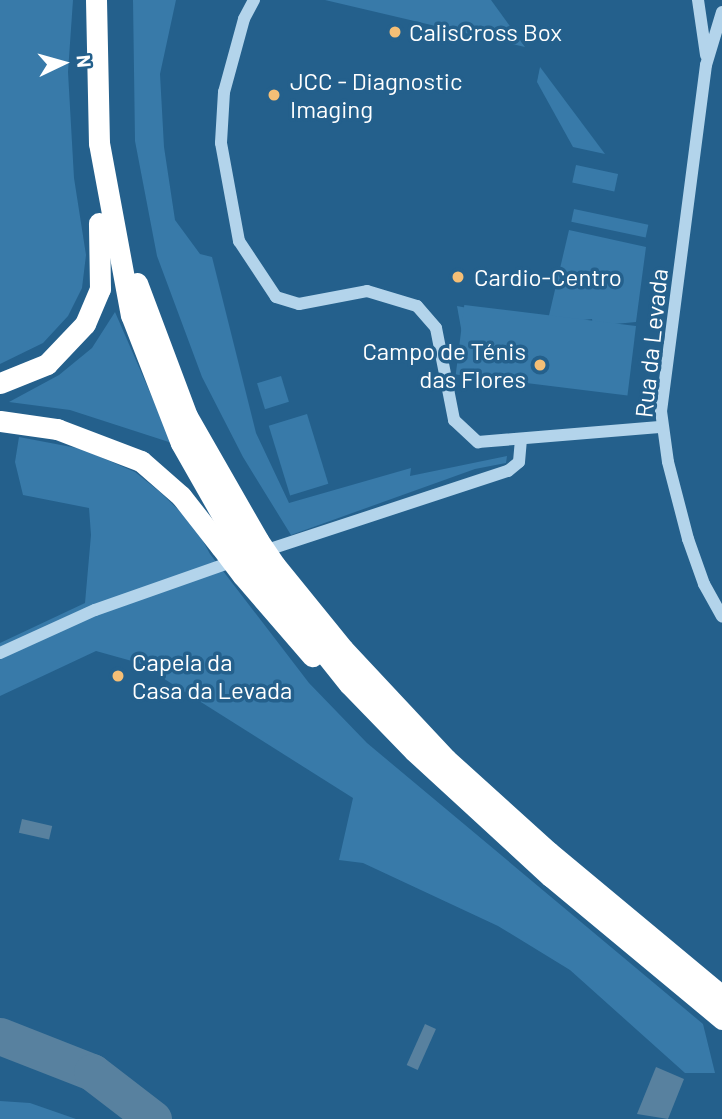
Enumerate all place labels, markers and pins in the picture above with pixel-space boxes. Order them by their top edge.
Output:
place label: CalisCross Box [409,18,562,46]
marker: CalisCross Box [387,24,403,40]
place label: JCC - Diagnostic Imaging [290,67,462,123]
marker: JCC - Diagnostic Imaging [264,85,284,105]
place label: Cardio-Centro [474,263,622,291]
marker: Cardio-Centro [448,267,468,287]
place label: Campo de Ténis das Flores [362,337,526,393]
marker: Campo de Ténis das Flores [532,357,548,373]
place label: Capela da Casa da Levada [132,648,292,704]
marker: Capela da Casa da Levada [110,668,126,684]

